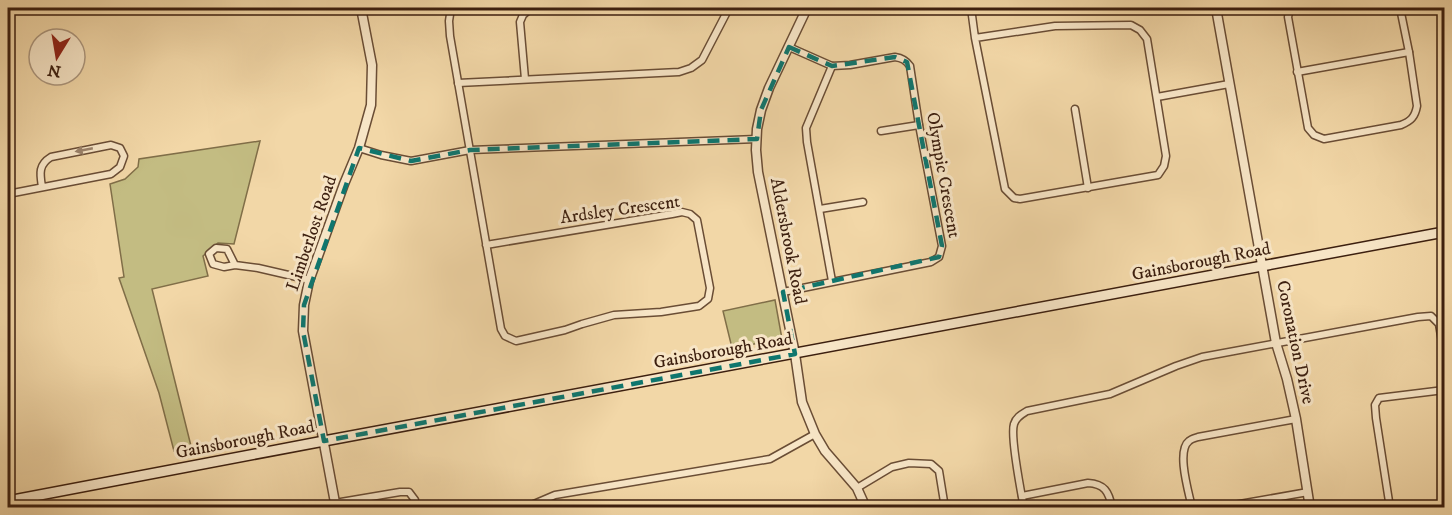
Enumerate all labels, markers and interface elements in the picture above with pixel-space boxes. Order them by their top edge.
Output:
north arrow [27,27,87,87]
text: N [46,60,63,82]
street label: Olympic Crescent [921,110,965,240]
one-way arrow [74,146,93,155]
street label: Limberlost Road [282,173,342,294]
street label: Aldersbrook Road [765,176,811,306]
street label: Ardsley Crescent [559,191,682,229]
street label: Gainsborough Road [1130,238,1272,286]
street label: Coronation Drive [1271,278,1319,406]
street label: Gainsborough Road [652,328,794,374]
street label: Gainsborough Road [174,416,316,464]

